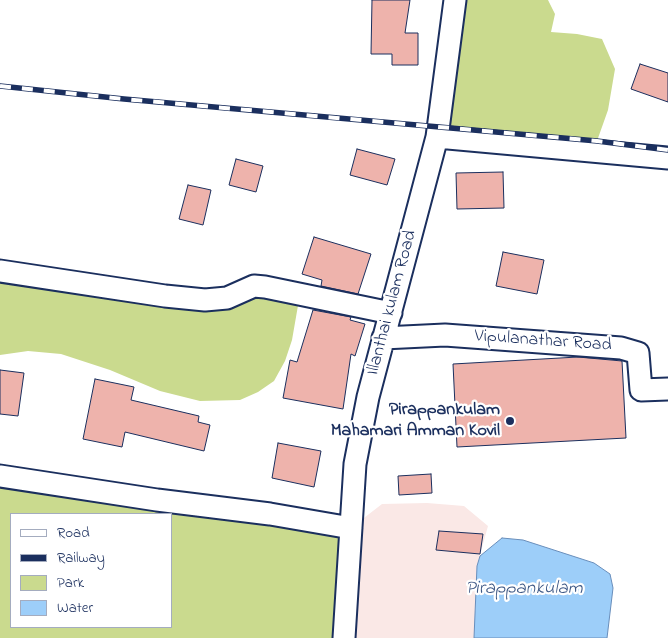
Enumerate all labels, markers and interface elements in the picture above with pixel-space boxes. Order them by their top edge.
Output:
street label: Illanthai kulam Road [363,228,423,378]
street label: Vipulanathar Road [474,326,612,358]
place label: Pirappankulam Mahamari Amman Kovil [331,400,500,442]
marker: Pirappankulam Mahamari Amman Kovil [504,415,516,427]
legend [10,513,172,628]
text: Road [57,522,90,544]
text: Railway [57,547,105,569]
text: Park [57,572,84,594]
water label: Pirappankulam [465,579,583,601]
text: Water [57,597,93,619]

